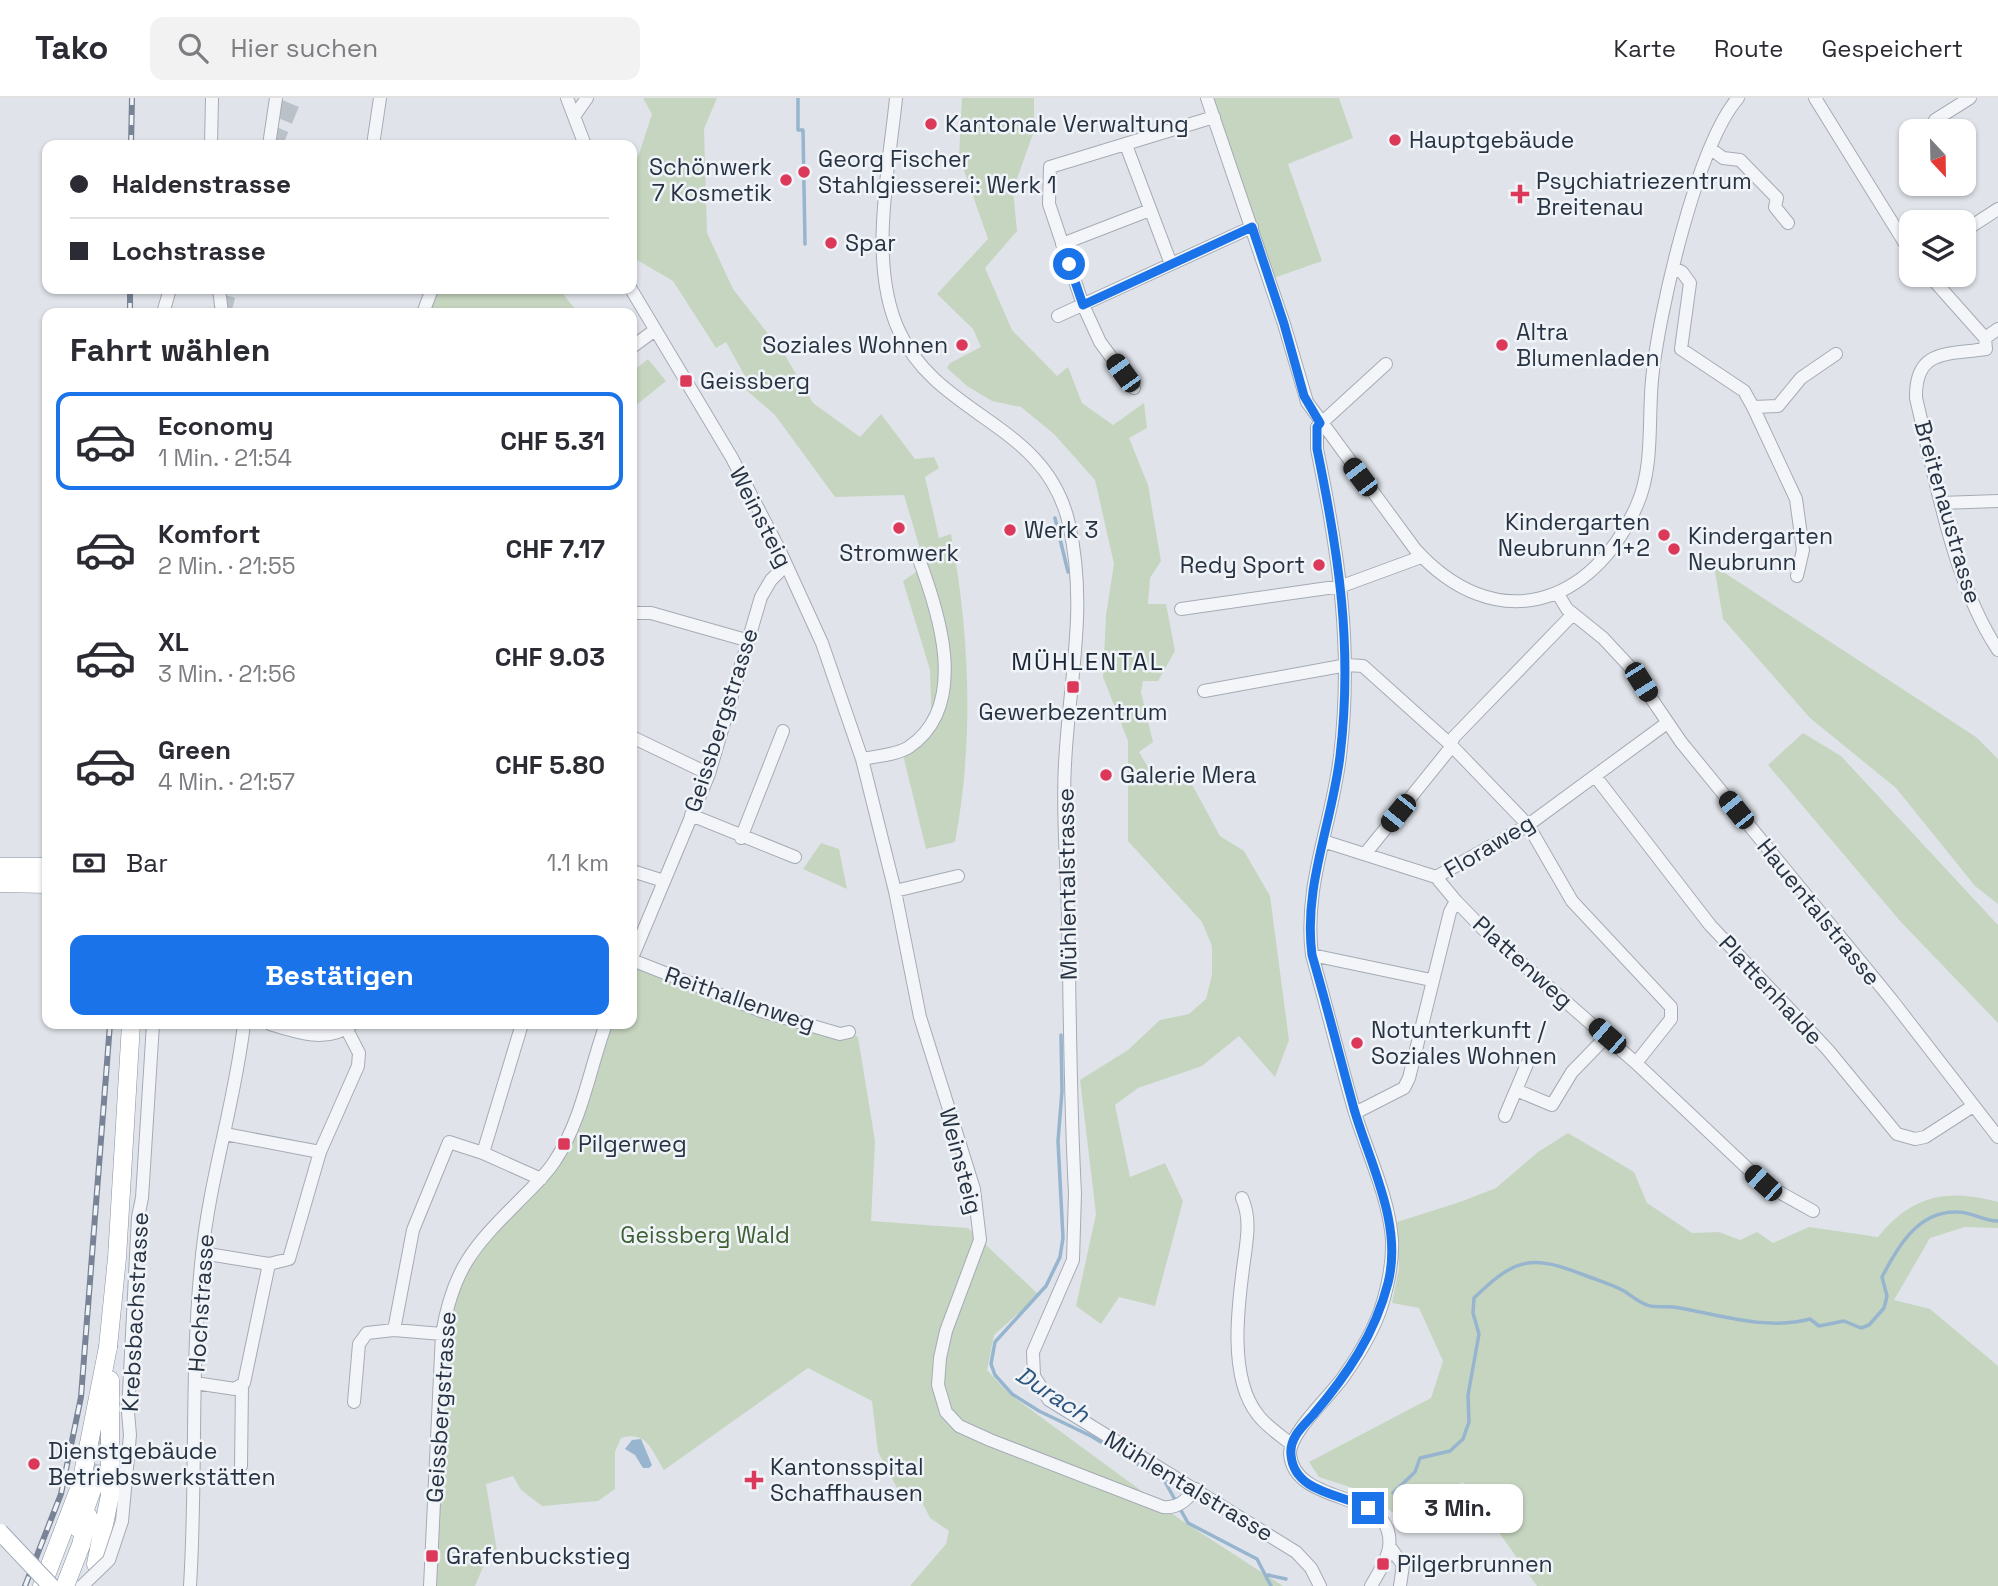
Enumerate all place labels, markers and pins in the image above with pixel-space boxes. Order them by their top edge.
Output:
place label: Kantonale Verwaltung [945,109,1189,139]
marker: Kantonale Verwaltung [923,116,939,132]
place label: Hauptgebäude [1409,125,1574,155]
marker: Hauptgebäude [1387,132,1403,148]
place label: Georg Fischer Stahlgiesserei: Werk 1 [818,144,1057,200]
place label: Schönwerk 7 Kosmetik [649,152,772,208]
marker: Georg Fischer Stahlgiesserei: Werk 1 [796,164,812,180]
place label: Psychiatriezentrum Breitenau [1536,166,1752,222]
marker: Schönwerk 7 Kosmetik [778,172,794,188]
marker: Psychiatriezentrum Breitenau [1510,184,1530,204]
place label: Spar [845,228,896,258]
marker: Spar [823,235,839,251]
place label: Altra Blumenladen [1516,317,1659,373]
place label: Soziales Wohnen [762,330,948,360]
marker: Soziales Wohnen [954,337,970,353]
marker: Altra Blumenladen [1494,337,1510,353]
place label: Geissberg [700,366,810,396]
marker: Geissberg [678,373,694,389]
place label: Kindergarten Neubrunn 1+2 [1498,507,1650,563]
place label: Werk 3 [1024,515,1098,545]
marker: Stromwerk [891,520,907,536]
place label: Kindergarten Neubrunn [1688,521,1833,577]
marker: Werk 3 [1002,522,1018,538]
marker: Kindergarten Neubrunn 1+2 [1656,527,1672,543]
place label: Stromwerk [839,538,959,568]
marker: Kindergarten Neubrunn [1666,541,1682,557]
place label: Redy Sport [1180,550,1305,580]
marker: Redy Sport [1311,557,1327,573]
marker: Gewerbezentrum [1065,679,1081,695]
place label: Gewerbezentrum [978,697,1168,727]
place label: Galerie Mera [1120,760,1257,790]
marker: Galerie Mera [1098,767,1114,783]
place label: Notunterkunft / Soziales Wohnen [1371,1015,1557,1071]
marker: Notunterkunft / Soziales Wohnen [1349,1035,1365,1051]
place label: Pilgerweg [578,1129,687,1159]
marker: Pilgerweg [556,1136,572,1152]
place label: Dienstgebäude Betriebswerkstätten [48,1436,275,1492]
place label: Kantonsspital Schaffhausen [770,1452,924,1508]
marker: Dienstgebäude Betriebswerkstätten [26,1456,42,1472]
marker: Kantonsspital Schaffhausen [744,1470,764,1490]
place label: Grafenbuckstieg [446,1541,630,1571]
marker: Grafenbuckstieg [424,1548,440,1564]
place label: Pilgerbrunnen [1397,1549,1553,1579]
marker: Pilgerbrunnen [1375,1556,1391,1572]

